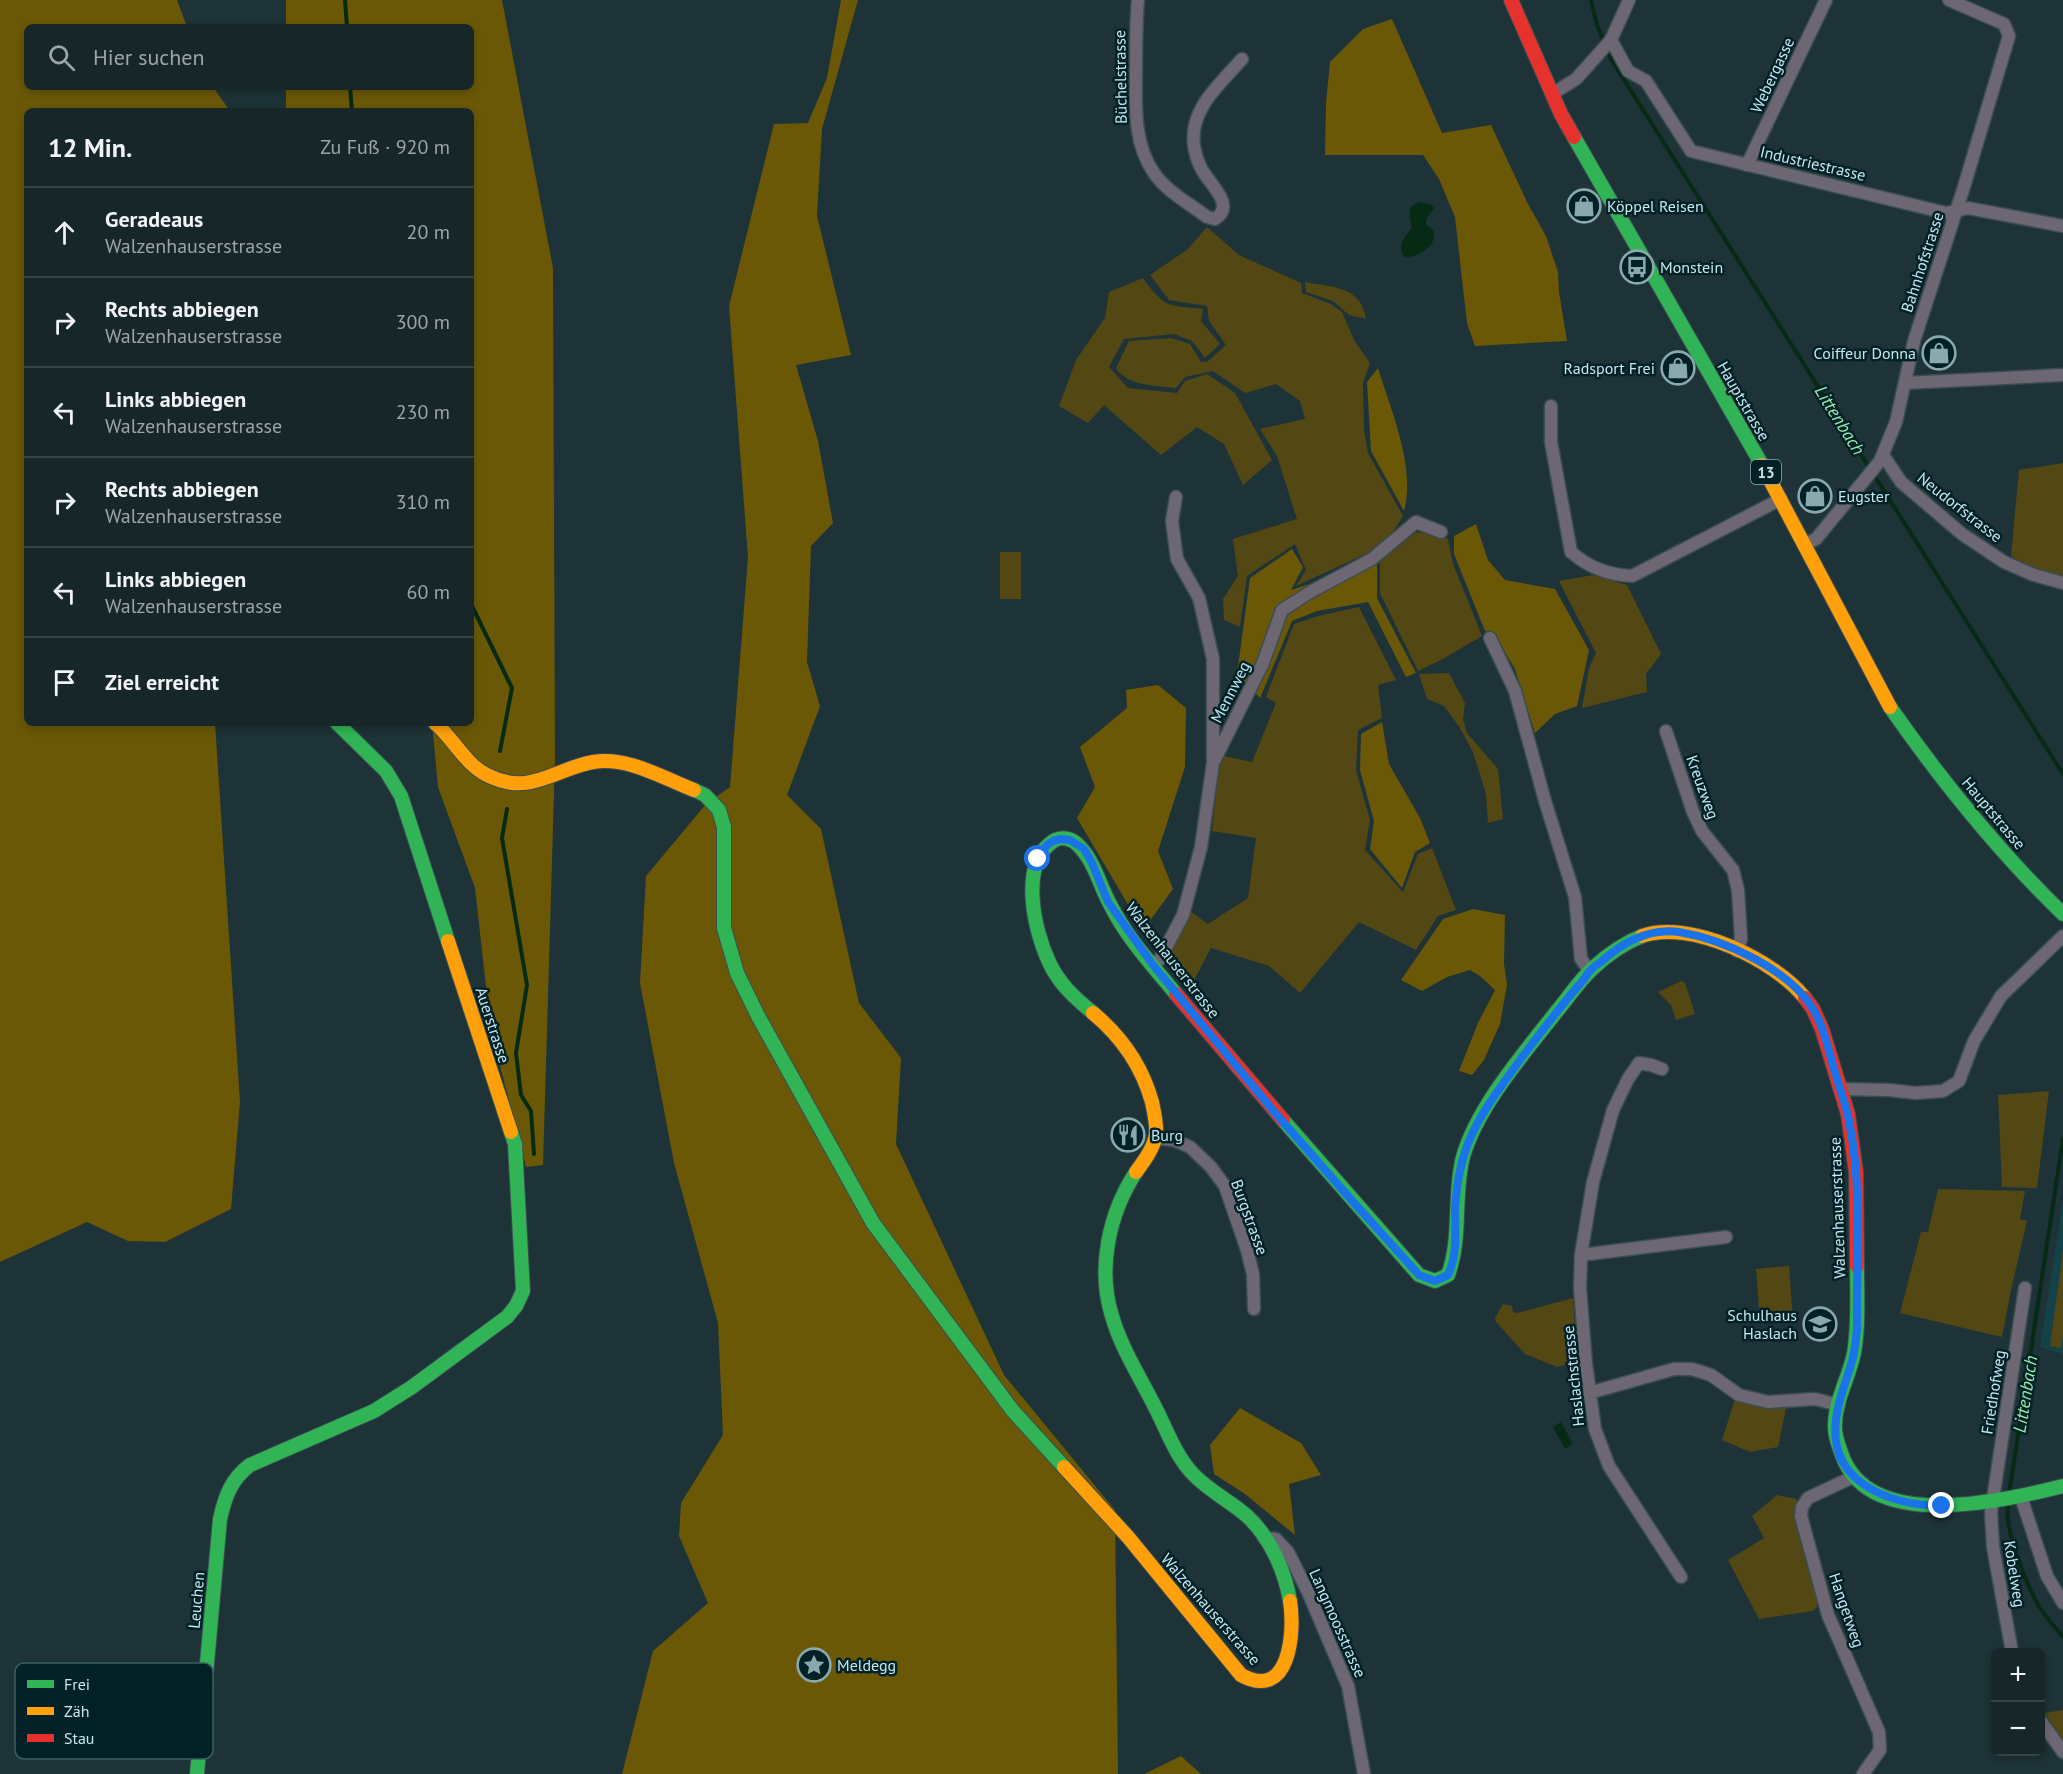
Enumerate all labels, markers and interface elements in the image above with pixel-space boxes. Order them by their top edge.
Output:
search box [24,24,474,90]
street label: Büchelstrasse [1109,30,1131,124]
street label: Webergasse [1746,34,1798,116]
icon: search [45,41,78,74]
text: Hier suchen [93,43,205,71]
text: 12 Min. [48,131,132,164]
text: Zu Fuß · 920 m [320,134,450,160]
street label: Industriestrasse [1758,141,1868,185]
shop icon: Köppel Reisen [1566,188,1602,224]
place label: Köppel Reisen [1607,196,1704,216]
text: Geradeaus [105,205,203,233]
street label: Bahnhofstrasse [1896,209,1948,315]
icon: ahead [48,216,81,249]
text: 20 m [407,219,450,245]
text: Walzenhauserstrasse [105,233,282,259]
bus stop icon: Monstein [1619,249,1655,285]
place label: Monstein [1660,257,1723,277]
text: Rechts abbiegen [105,295,259,323]
icon: right [48,306,81,339]
text: 300 m [396,309,450,335]
text: Walzenhauserstrasse [105,323,282,349]
shop icon: Coiffeur Donna [1921,335,1957,371]
place label: Coiffeur Donna [1814,343,1916,363]
shop icon: Radsport Frei [1660,350,1696,386]
place label: Radsport Frei [1563,358,1655,378]
street label: Hauptstrasse [1713,358,1775,444]
water label: Littenbach [1810,381,1870,459]
text: Links abbiegen [105,385,246,413]
icon: left [48,396,81,429]
text: 230 m [396,399,450,425]
text: Walzenhauserstrasse [105,413,282,439]
road number: 13 [1751,460,1781,484]
street label: Neudorfstrasse [1914,468,2006,546]
text: Rechts abbiegen [105,475,259,503]
shop icon: Eugster [1797,478,1833,514]
icon: right [48,486,81,519]
place label: Eugster [1838,486,1890,506]
text: 310 m [396,489,450,515]
text: Walzenhauserstrasse [105,503,282,529]
text: Links abbiegen [105,565,246,593]
icon: left [48,576,81,609]
text: 60 m [407,579,450,605]
text: Walzenhauserstrasse [105,593,282,619]
street label: Mennweg [1206,658,1254,726]
icon: arrive [48,666,81,699]
text: Ziel erreicht [105,668,219,696]
street label: Kreuzweg [1682,752,1724,822]
street label: Hauptstrasse [1958,773,2030,853]
route start [1024,845,1050,871]
street label: Walzenhauserstrasse [1121,898,1225,1022]
street label: Auerstrasse [471,984,515,1066]
restaurant icon: Burg [1110,1117,1146,1153]
place label: Burg [1151,1125,1183,1145]
street label: Walzenhauserstrasse [1825,1137,1849,1279]
street label: Burgstrasse [1227,1176,1273,1258]
place label: Schulhaus Haslach [1727,1305,1797,1343]
school or university icon: Schulhaus Haslach [1802,1306,1838,1342]
street label: Haslachstrasse [1558,1325,1588,1427]
street label: Friedhofweg [1976,1348,2010,1436]
water label: Littenbach [2008,1354,2042,1434]
route end [1928,1492,1954,1518]
street label: Kobelweg [2000,1539,2030,1609]
street label: Walzenhauserstrasse [1157,1549,1265,1669]
street label: Langmoosstrasse [1305,1565,1371,1681]
street label: Hangetweg [1825,1570,1869,1650]
street label: Leuchen [184,1571,208,1629]
place icon: Meldegg [796,1647,832,1683]
map controls [1991,1648,2045,1756]
button: + [1991,1648,2045,1702]
place label: Meldegg [837,1655,896,1675]
legend [15,1663,213,1759]
text: Frei [64,1674,90,1694]
text: Zäh [64,1701,89,1721]
button: − [1991,1702,2045,1756]
text: Stau [64,1728,94,1748]

